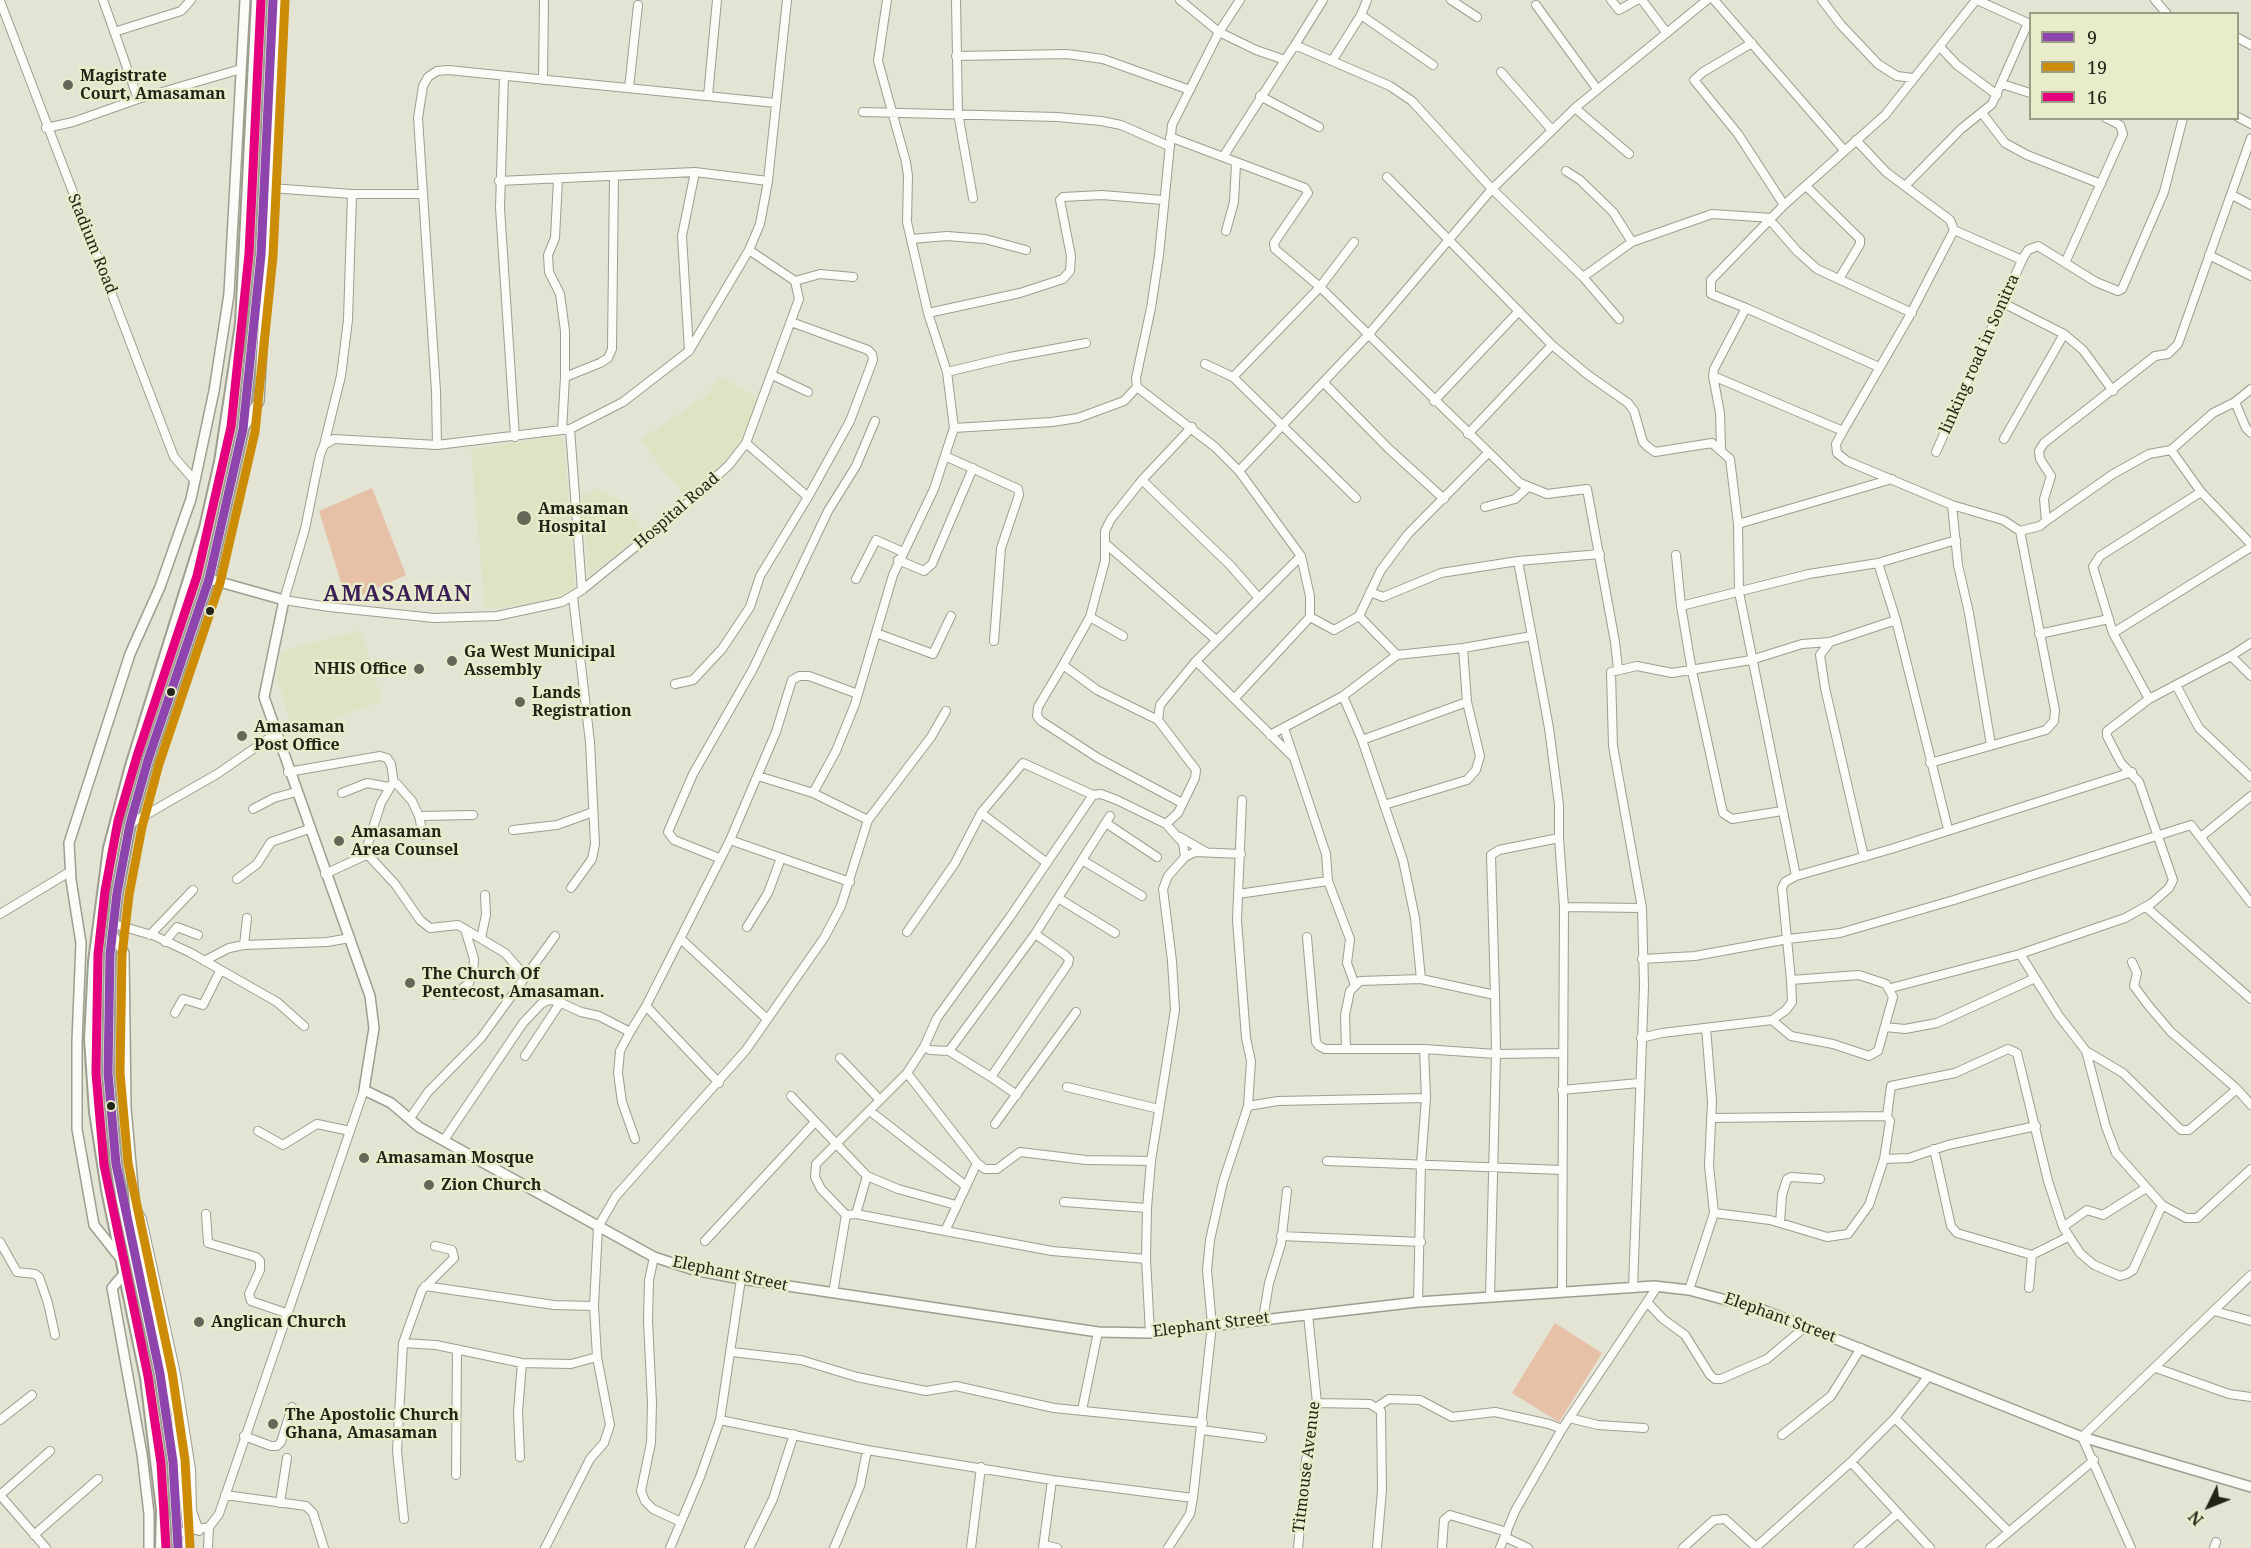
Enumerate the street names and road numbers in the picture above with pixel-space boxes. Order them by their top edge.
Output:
street label: Stadium Road [63,191,121,297]
street label: linking road in Sonitra [1936,271,2024,437]
street label: Hospital Road [631,469,723,553]
street label: Elephant Street [671,1252,789,1296]
street label: Elephant Street [1722,1289,1838,1347]
street label: Elephant Street [1152,1308,1270,1342]
street label: Titmouse Avenue [1289,1400,1325,1534]

